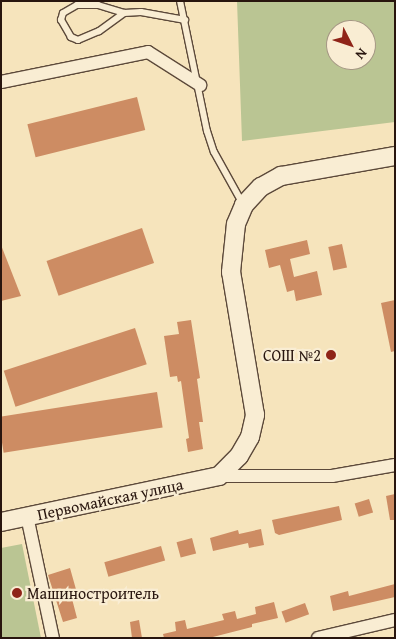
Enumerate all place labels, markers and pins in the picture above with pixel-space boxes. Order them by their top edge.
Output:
place label: СОШ №2 [263,345,321,365]
marker: СОШ №2 [325,349,337,361]
place label: Машиностроитель [27,583,159,603]
marker: Машиностроитель [11,587,23,599]

